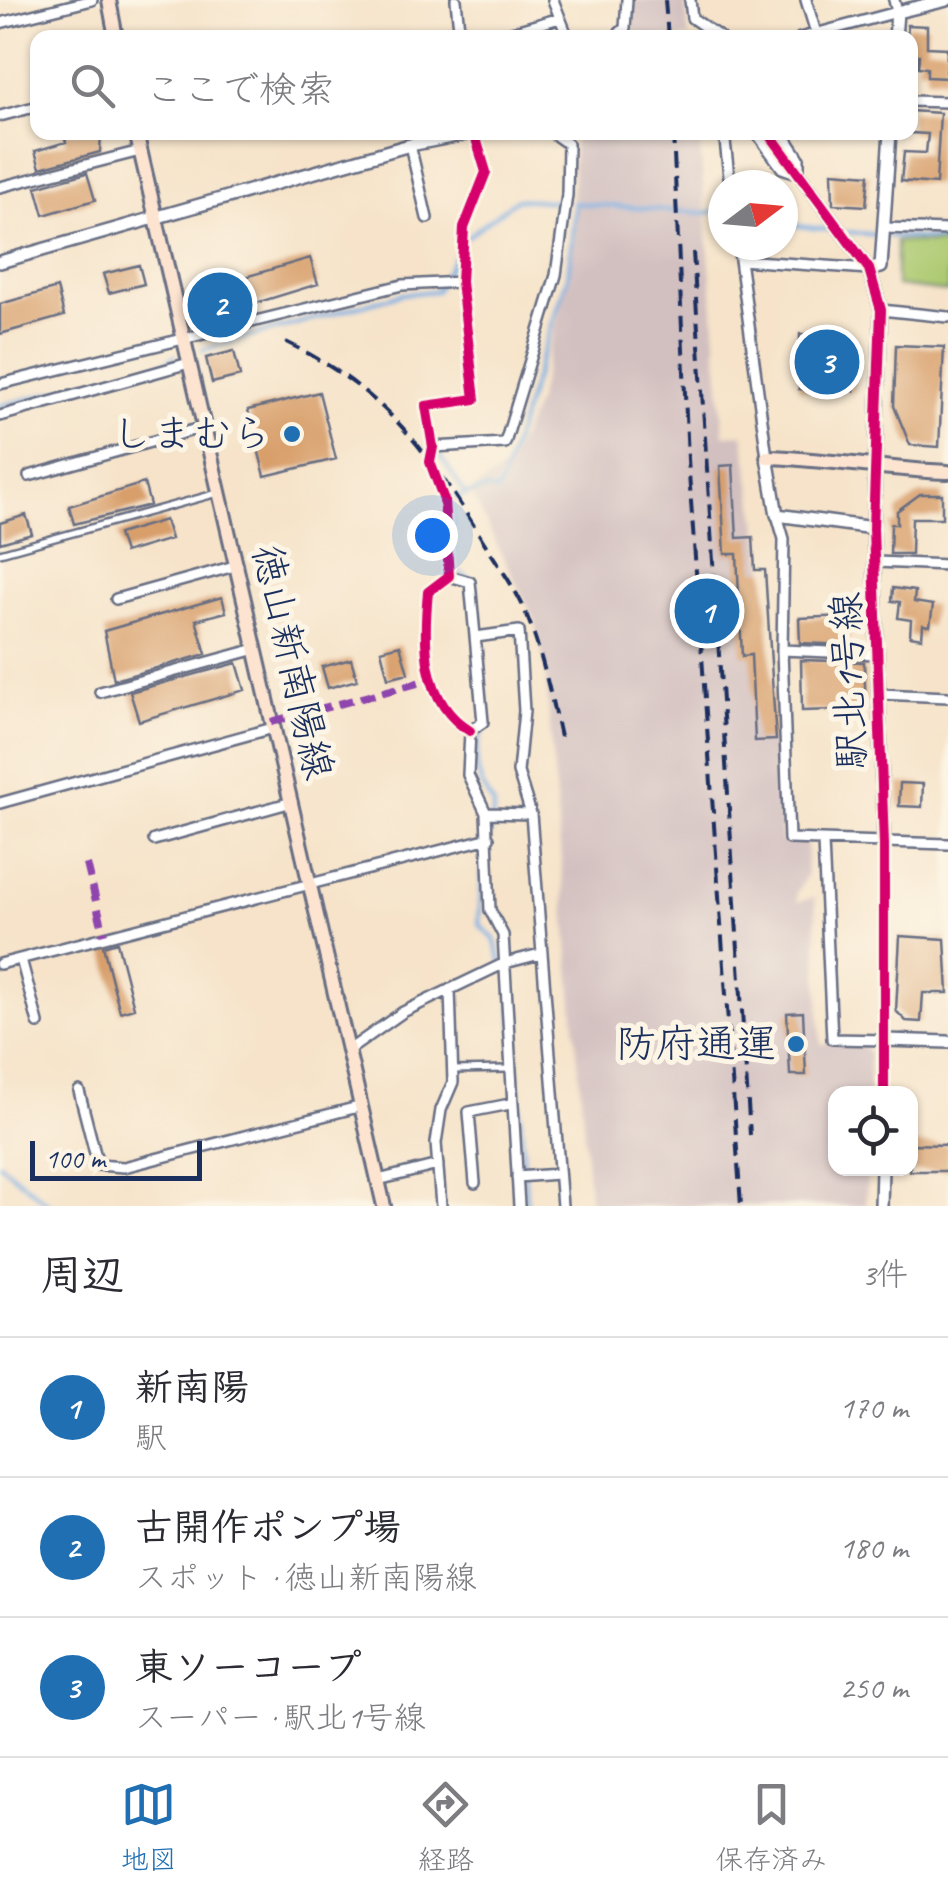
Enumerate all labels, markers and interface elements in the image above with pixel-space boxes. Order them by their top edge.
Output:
search box [30,30,918,140]
icon: search [65,58,120,113]
text: ここで検索 [145,66,335,113]
north arrow [708,170,798,260]
pin: 2 [188,268,252,342]
pin: 3 [794,324,860,400]
place label: しまむら [112,409,272,459]
marker: しまむら [281,423,303,445]
your location [407,510,458,561]
street label: 徳山新南陽線 [242,539,344,785]
pin: 1 [674,574,740,648]
street label: 駅北1号線 [821,591,877,771]
place label: 防府通運 [616,1019,776,1069]
marker: 防府通運 [785,1033,807,1055]
map controls [828,1086,918,1176]
button: locate [828,1086,918,1176]
scale bar [30,1136,202,1180]
text: 100 m [45,1141,105,1176]
text: 周辺 [40,1249,124,1302]
text: 3件 [862,1254,908,1295]
text: 新南陽 [135,1364,249,1411]
text: 1 [65,1387,80,1428]
text: 170 m [839,1387,908,1428]
text: 駅 [135,1417,167,1458]
text: 古開作ポンプ場 [135,1504,401,1551]
text: 2 [65,1527,80,1568]
text: 180 m [839,1527,908,1568]
text: スポット · 徳山新南陽線 [135,1557,476,1598]
text: 東ソーコープ [135,1644,361,1691]
text: 3 [65,1667,80,1708]
text: 250 m [839,1667,908,1708]
text: スーパー · 駅北1号線 [135,1697,426,1738]
tab: 地図 [121,1777,177,1877]
tab: 経路 [418,1777,474,1877]
tab: 保存済み [715,1777,827,1877]

